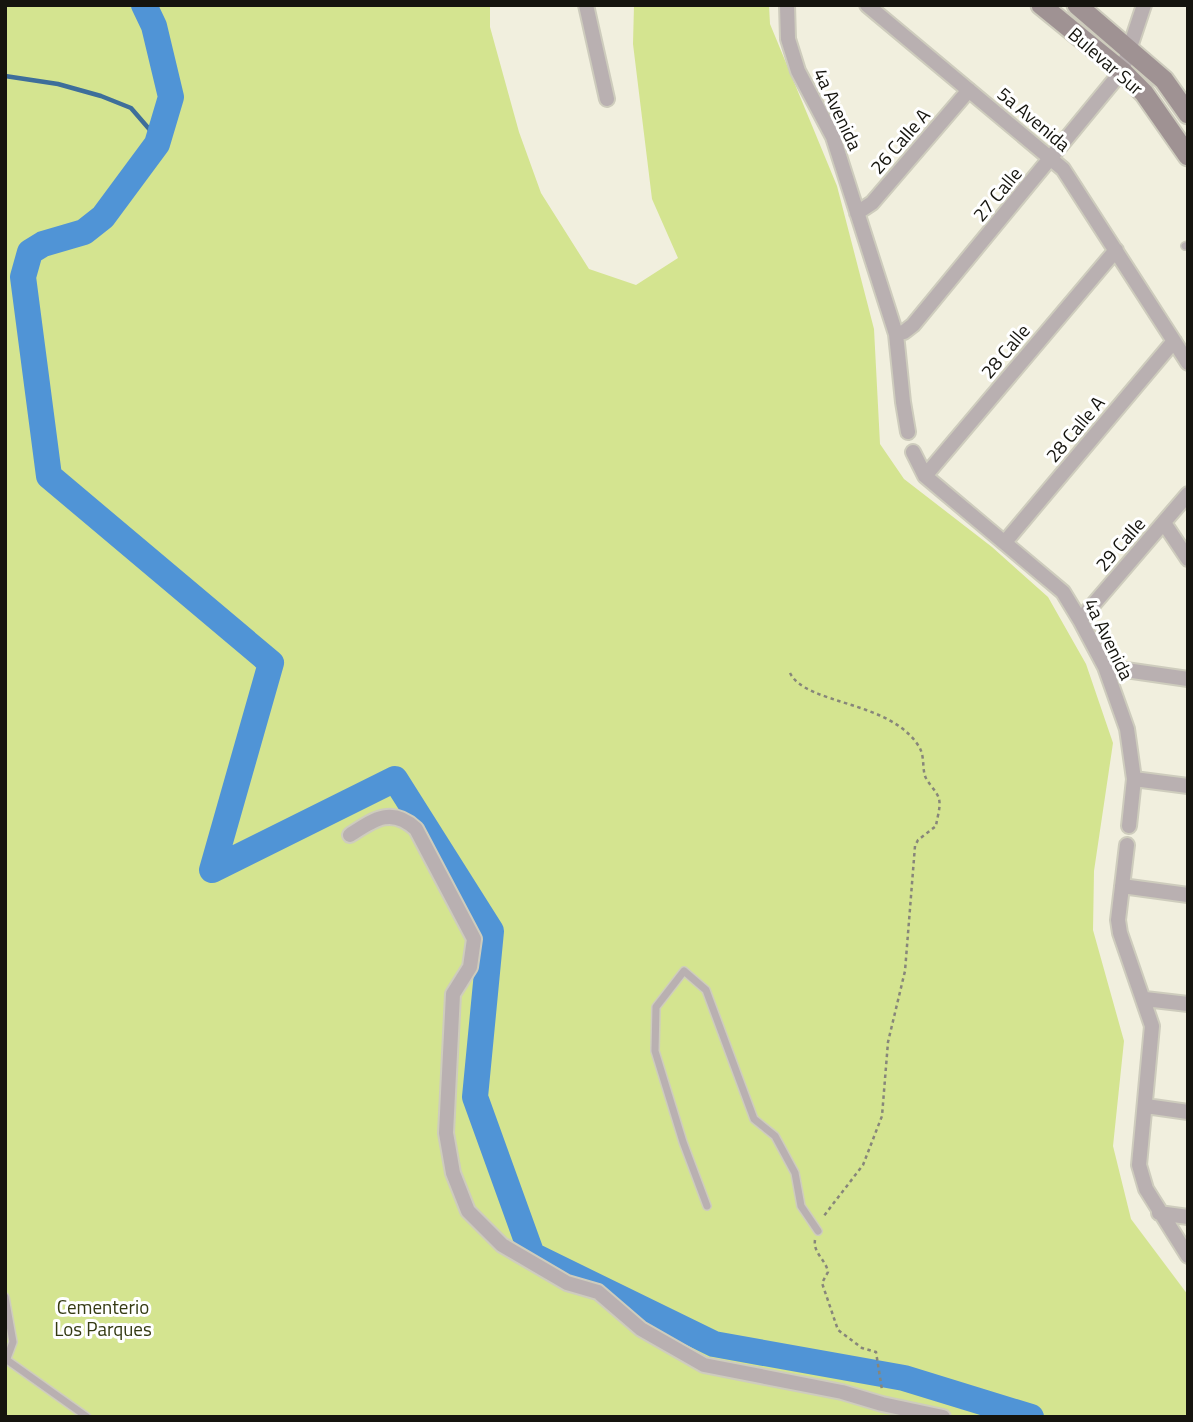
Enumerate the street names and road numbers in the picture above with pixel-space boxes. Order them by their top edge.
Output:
street label: Bulevar Sur [1062,20,1151,102]
street label: 4a Avenida [807,63,870,155]
street label: 5a Avenida [991,79,1078,158]
street label: 26 Calle A [863,101,937,180]
street label: 27 Calle [965,160,1028,227]
street label: 28 Calle [973,317,1036,384]
street label: 28 Calle A [1038,389,1111,468]
street label: 29 Calle [1088,510,1151,577]
street label: 4a Avenida [1077,593,1142,685]

